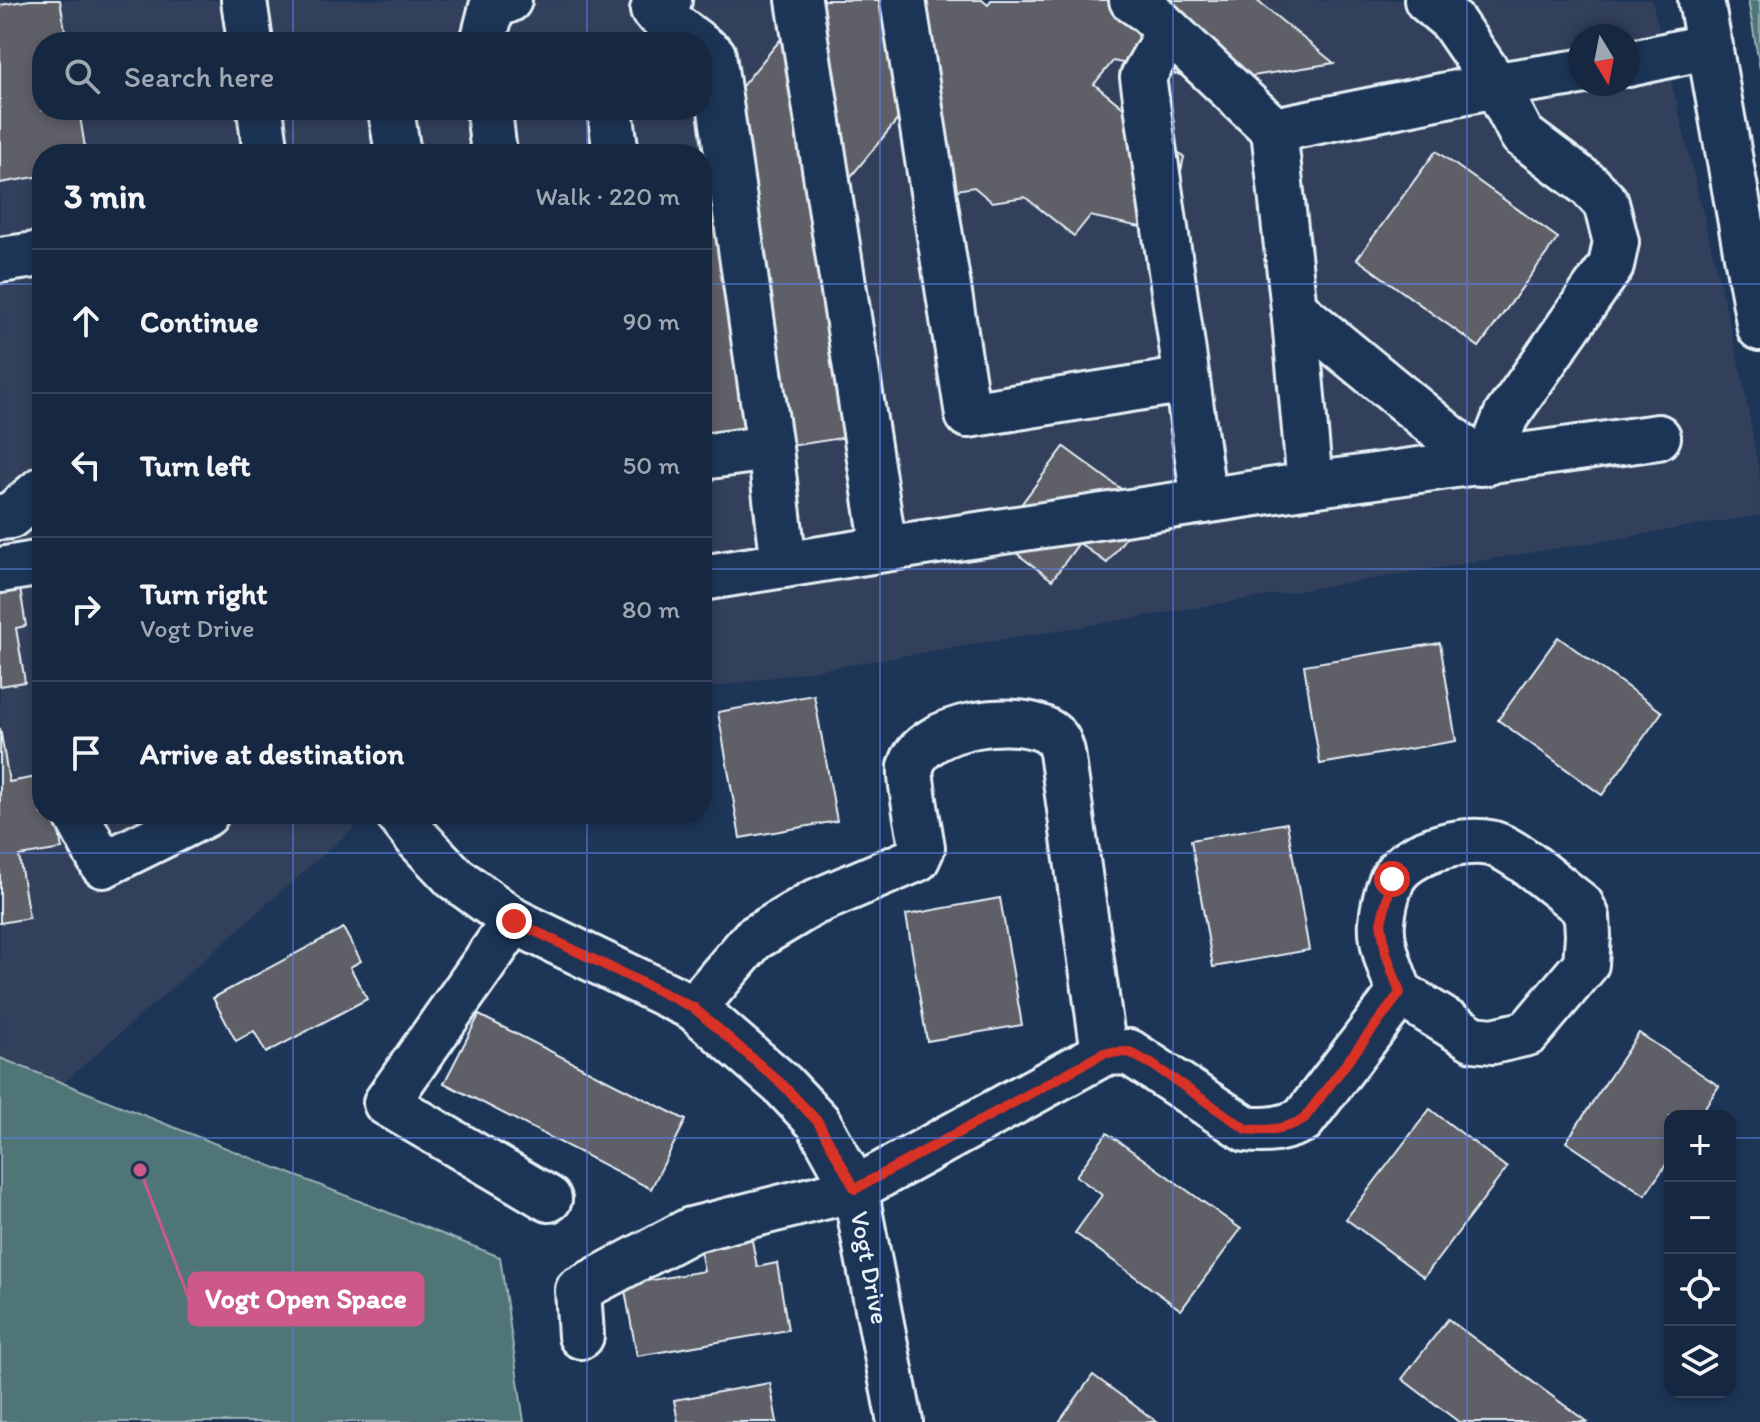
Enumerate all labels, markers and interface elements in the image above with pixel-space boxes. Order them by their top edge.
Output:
north arrow [1568,24,1640,96]
search box [32,32,712,120]
icon: search [60,54,104,98]
text: Search here [124,58,274,95]
text: 3 min [64,176,146,217]
text: Walk · 220 m [536,180,680,212]
icon: ahead [64,299,108,343]
text: Continue [140,303,259,340]
text: 90 m [623,305,680,337]
icon: left [64,443,108,487]
text: Turn left [140,447,251,484]
text: 50 m [623,449,680,481]
text: Turn right [140,575,268,612]
icon: right [64,587,108,631]
text: 80 m [622,593,680,625]
text: Vogt Drive [140,612,254,644]
icon: arrive [64,731,108,775]
text: Arrive at destination [140,735,404,772]
route start [1374,861,1410,897]
route end [496,903,532,939]
map controls [1664,1110,1736,1398]
button: + [1664,1110,1736,1182]
button: − [1664,1182,1736,1254]
street label: Vogt Drive [844,1208,897,1327]
button: locate [1664,1254,1736,1326]
callout: Vogt Open Space [189,1273,423,1325]
text: Vogt Open Space [205,1281,407,1315]
button: layers [1664,1326,1736,1398]

